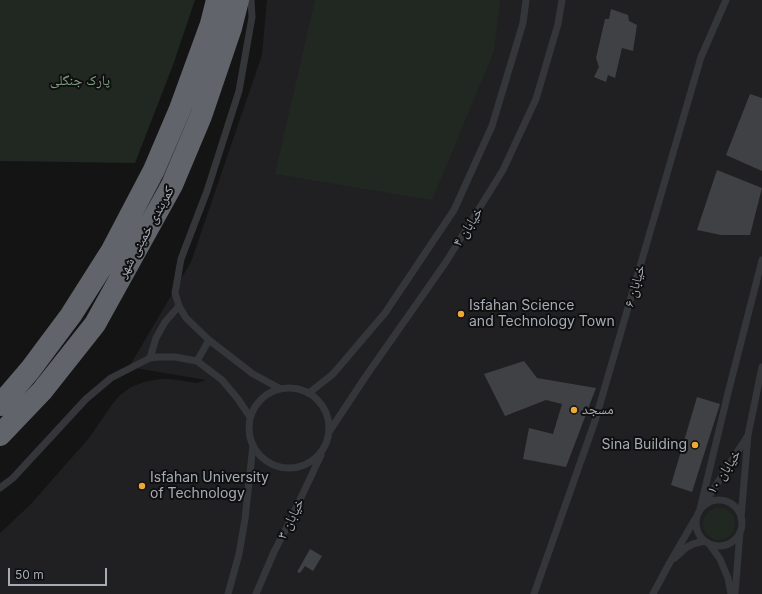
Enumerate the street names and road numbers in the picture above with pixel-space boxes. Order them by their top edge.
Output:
street label: کمربندی خمینی شهر [114,183,178,281]
street label: خیابان ۴ [449,204,487,250]
street label: خیابان ۶ [621,263,649,309]
street label: خیابان ۱۰ [703,447,745,497]
street label: خیابان ۳ [274,496,308,542]

